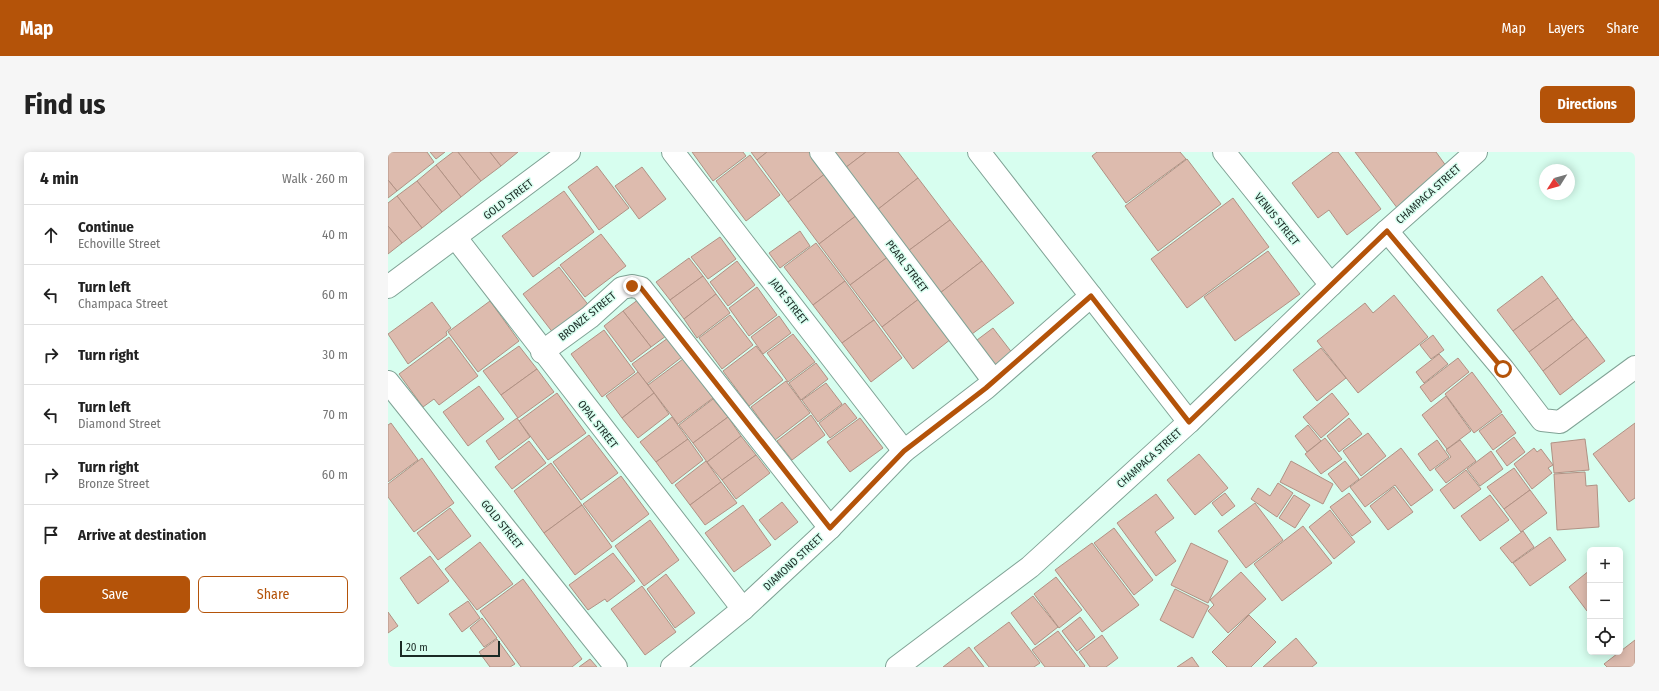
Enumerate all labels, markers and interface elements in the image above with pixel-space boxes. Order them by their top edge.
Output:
text: Map [20,17,53,40]
text: Map [1502,20,1526,37]
text: Layers [1548,20,1584,37]
text: Share [1606,20,1639,37]
button: Directions [1540,86,1635,123]
text: Find us [24,88,106,121]
street label: CHAMPACA STREET [1393,161,1464,227]
north arrow [1539,164,1575,200]
text: 4 min [40,168,79,189]
text: Walk · 260 m [282,171,348,186]
street label: GOLD STREET [481,176,536,222]
street label: VENUS STREET [1252,191,1302,249]
text: Continue [78,218,134,236]
icon: ahead [40,224,62,246]
text: 40 m [322,227,348,242]
text: Echoville Street [78,236,160,251]
street label: PEARL STREET [883,238,931,296]
street label: JADE STREET [767,276,811,328]
route end [623,277,641,295]
text: Turn left [78,278,131,296]
icon: left [40,284,62,306]
text: 60 m [322,287,348,302]
street label: BRONZE STREET [556,289,619,344]
text: Champaca Street [78,296,168,311]
icon: right [40,344,62,366]
text: Turn right [78,346,139,364]
text: 30 m [322,347,348,362]
route start [1494,360,1512,378]
text: Turn left [78,398,131,416]
street label: OPAL STREET [575,398,621,451]
icon: left [40,404,62,426]
text: 70 m [323,407,348,422]
text: Diamond Street [78,416,161,431]
street label: CHAMPACA STREET [1114,425,1185,491]
text: Turn right [78,458,139,476]
icon: right [40,464,62,486]
text: 60 m [322,467,348,482]
text: Bronze Street [78,476,149,491]
street label: GOLD STREET [478,497,526,552]
icon: arrive [40,524,62,546]
text: Arrive at destination [78,526,206,544]
street label: DIAMOND STREET [761,531,827,593]
map controls [1587,547,1623,655]
button: + [1587,547,1623,583]
button: Save [40,576,190,613]
button: Share [198,576,348,613]
button: − [1587,583,1623,619]
button: locate [1587,619,1623,655]
scale bar [400,639,500,658]
text: 20 m [406,641,428,654]

